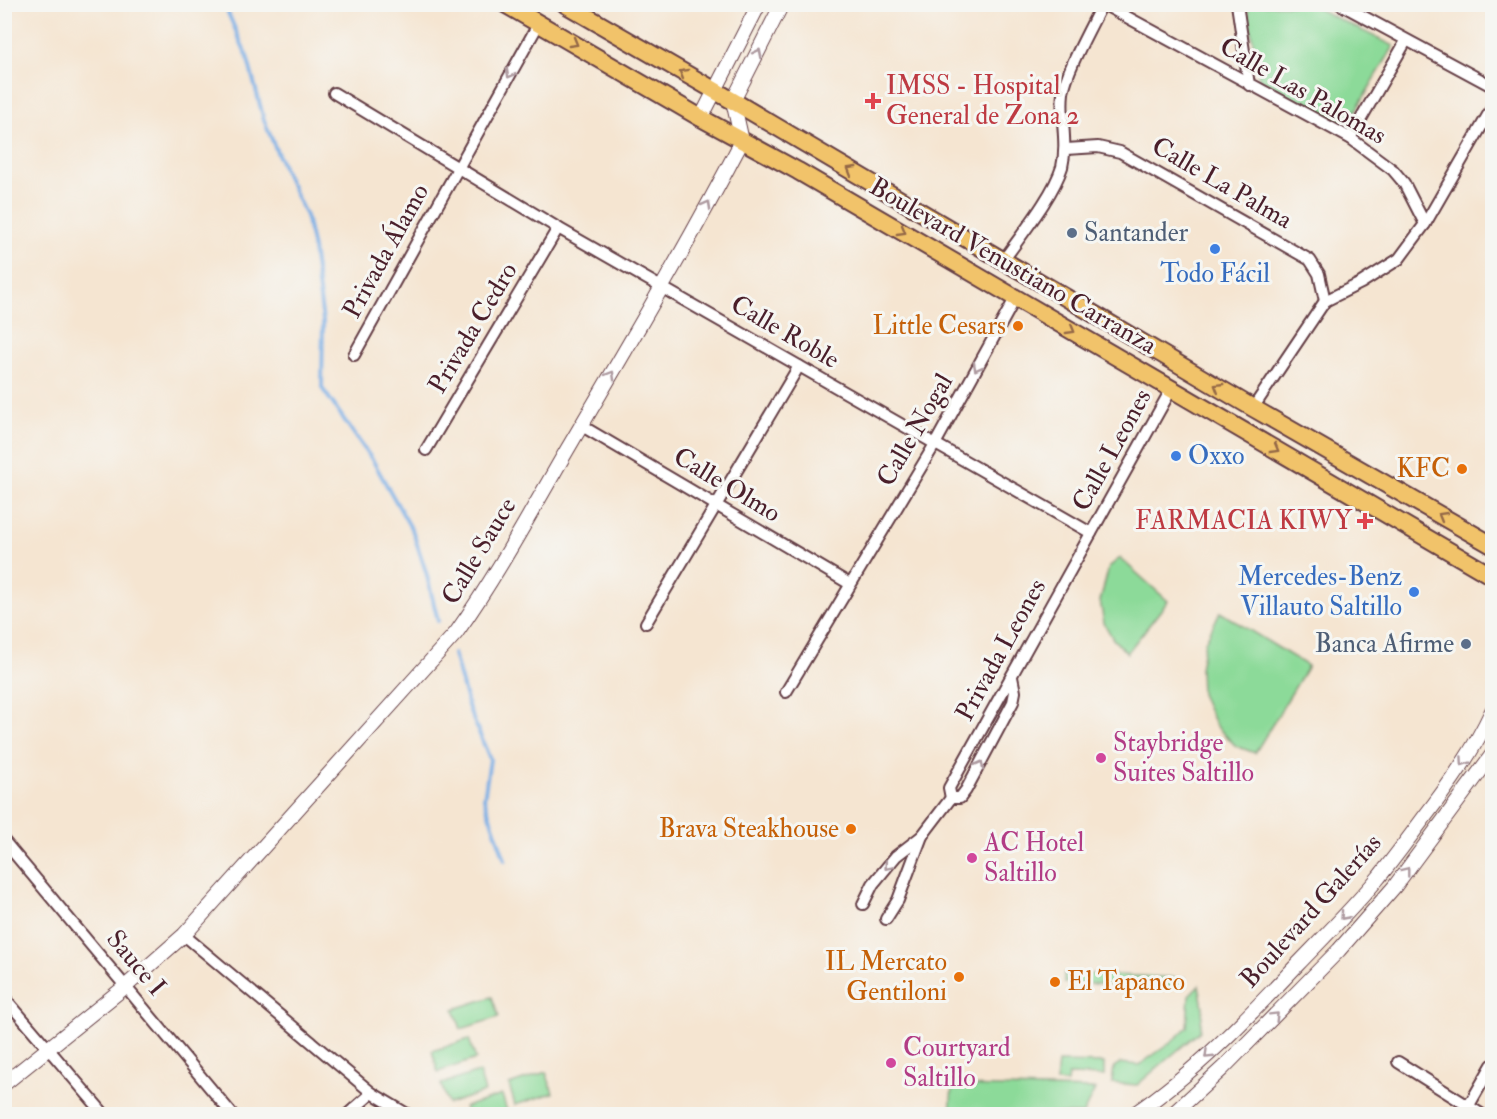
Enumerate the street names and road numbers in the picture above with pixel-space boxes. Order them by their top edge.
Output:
street label: Calle Las Palomas [1214,30,1392,152]
street label: Calle La Palma [1146,130,1298,236]
street label: Boulevard Venustiano Carranza [864,171,1163,362]
street label: Privada Álamo [334,177,436,324]
street label: Privada Cedro [421,257,525,399]
street label: Calle Roble [725,288,845,376]
street label: Calle Nogal [870,368,960,492]
street label: Calle Leones [1065,383,1159,517]
street label: Calle Olmo [668,441,786,529]
street label: Calle Sauce [435,492,523,610]
street label: Privada Leones [949,573,1053,727]
street label: Boulevard Galerías [1233,827,1389,995]
street label: Sauce I [99,924,173,1002]

